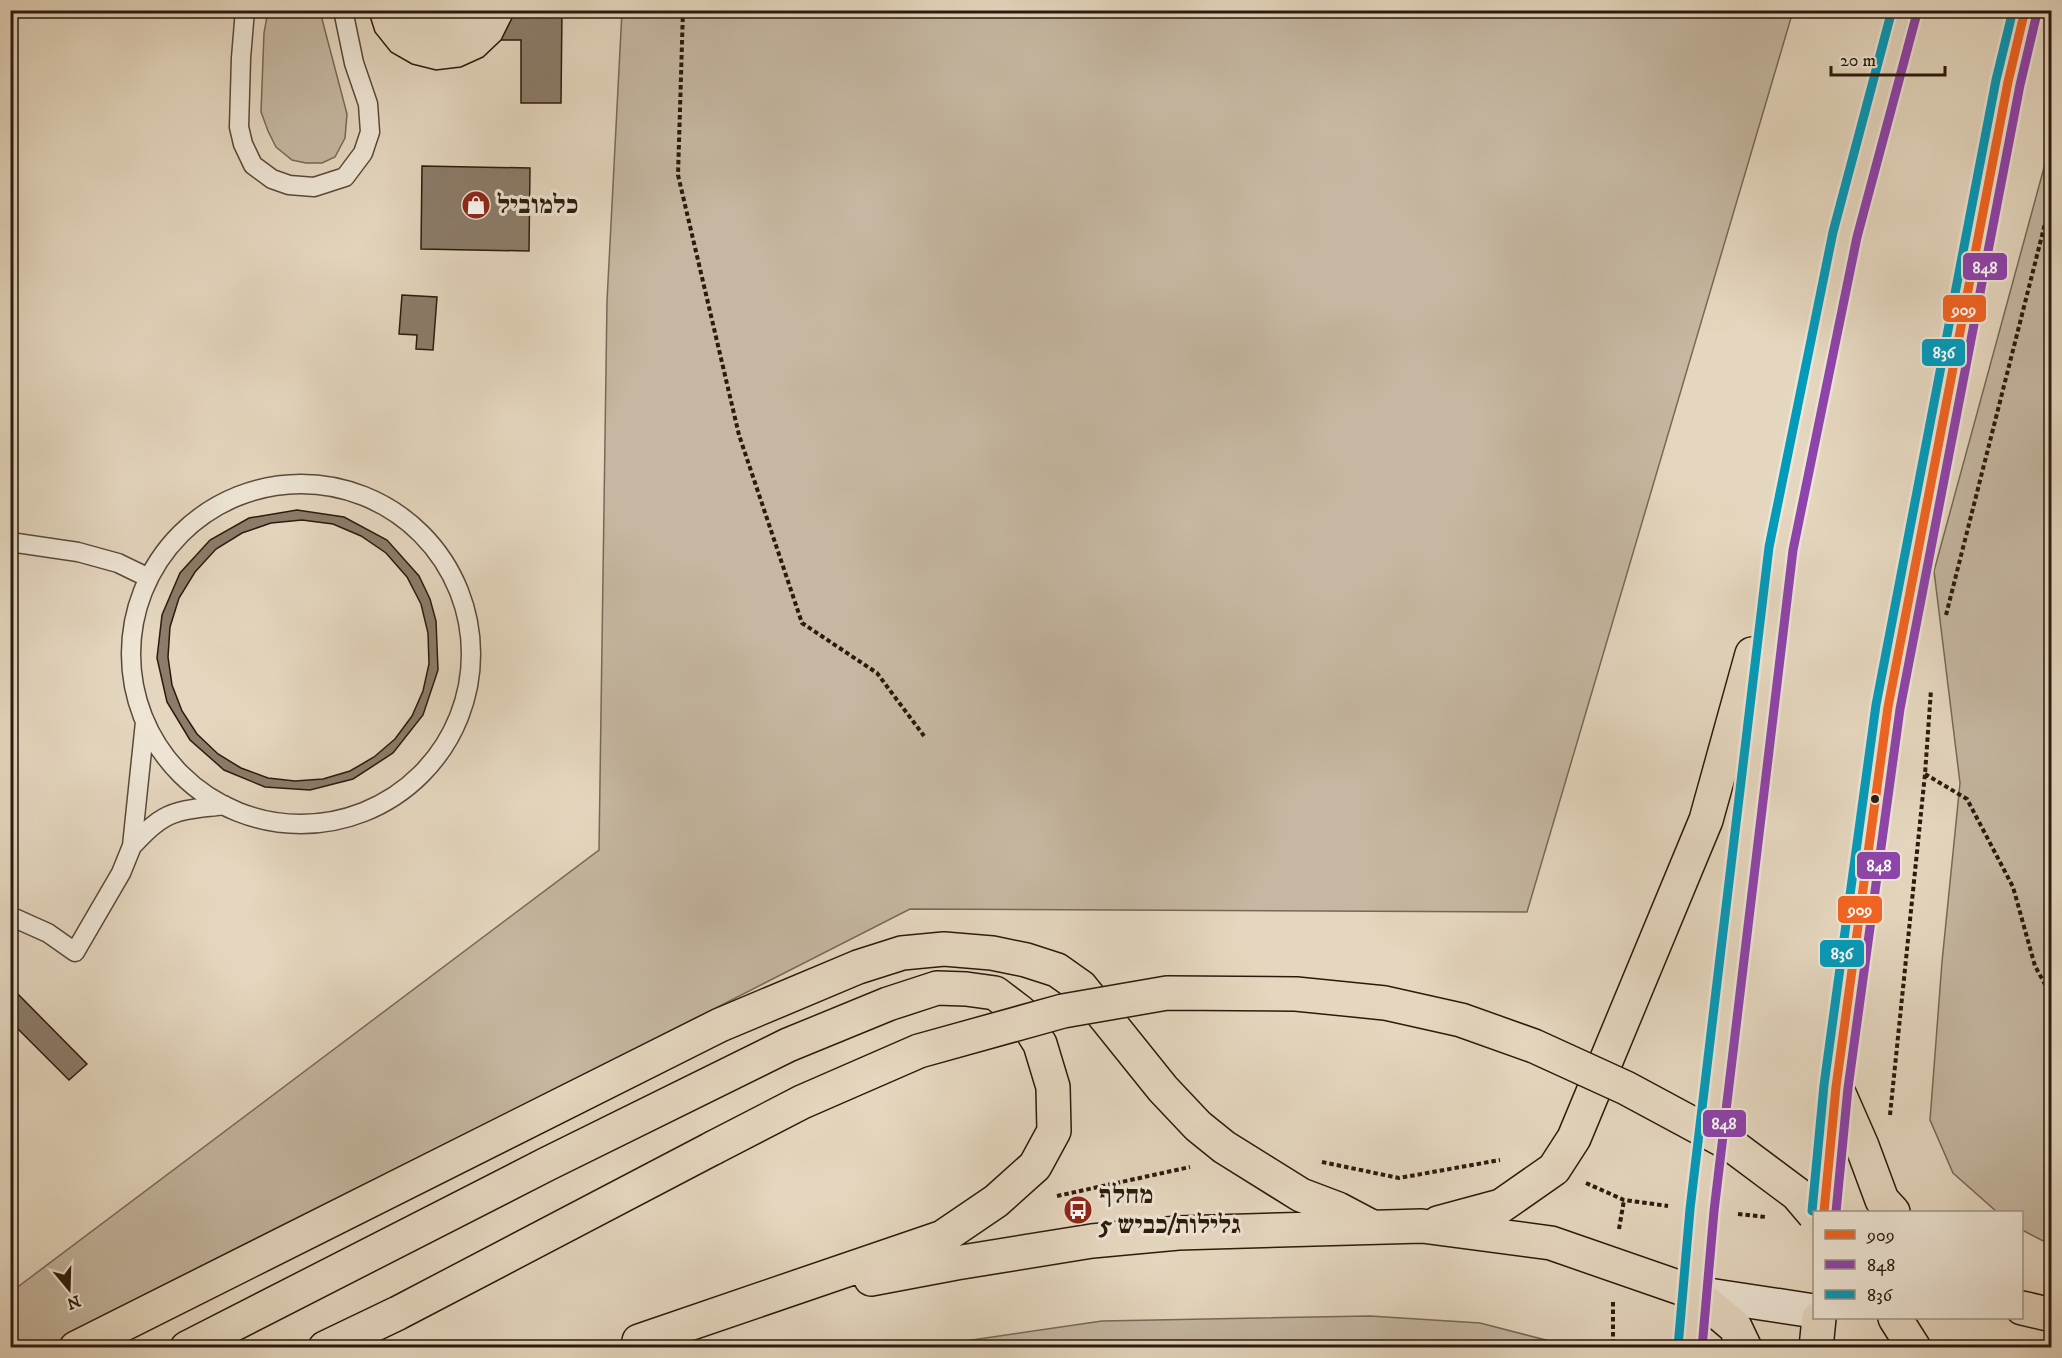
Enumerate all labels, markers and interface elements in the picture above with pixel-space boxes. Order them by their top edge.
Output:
scale bar [1831,39,1945,77]
text: 20 m [1840,50,1876,72]
shop icon: כלמוביל [460,189,492,221]
place label: כלמוביל [497,189,578,222]
line badge: 848 [1962,252,2008,281]
text: 848 [1972,258,1998,278]
line badge: 909 [1942,294,1987,323]
text: 909 [1951,300,1976,320]
line badge: 836 [1921,338,1966,367]
text: 836 [1933,343,1957,363]
unlabelled marker [1869,793,1881,805]
line badge: 848 [1856,851,1901,880]
text: 848 [1866,856,1892,876]
line badge: 909 [1837,895,1883,924]
text: 909 [1847,900,1872,920]
line badge: 836 [1819,939,1865,968]
text: 836 [1831,944,1855,964]
line badge: 848 [1702,1109,1747,1138]
text: 848 [1711,1114,1737,1134]
place label: מחלף גלילות/כביש 5 [1098,1179,1241,1242]
bus stop icon: מחלף גלילות/כביש 5 [1062,1194,1094,1226]
legend [1813,1211,2023,1319]
text: 909 [1866,1225,1895,1247]
text: 848 [1867,1255,1895,1277]
north arrow [39,1259,99,1319]
text: 836 [1867,1285,1893,1307]
text: N [64,1291,83,1314]

